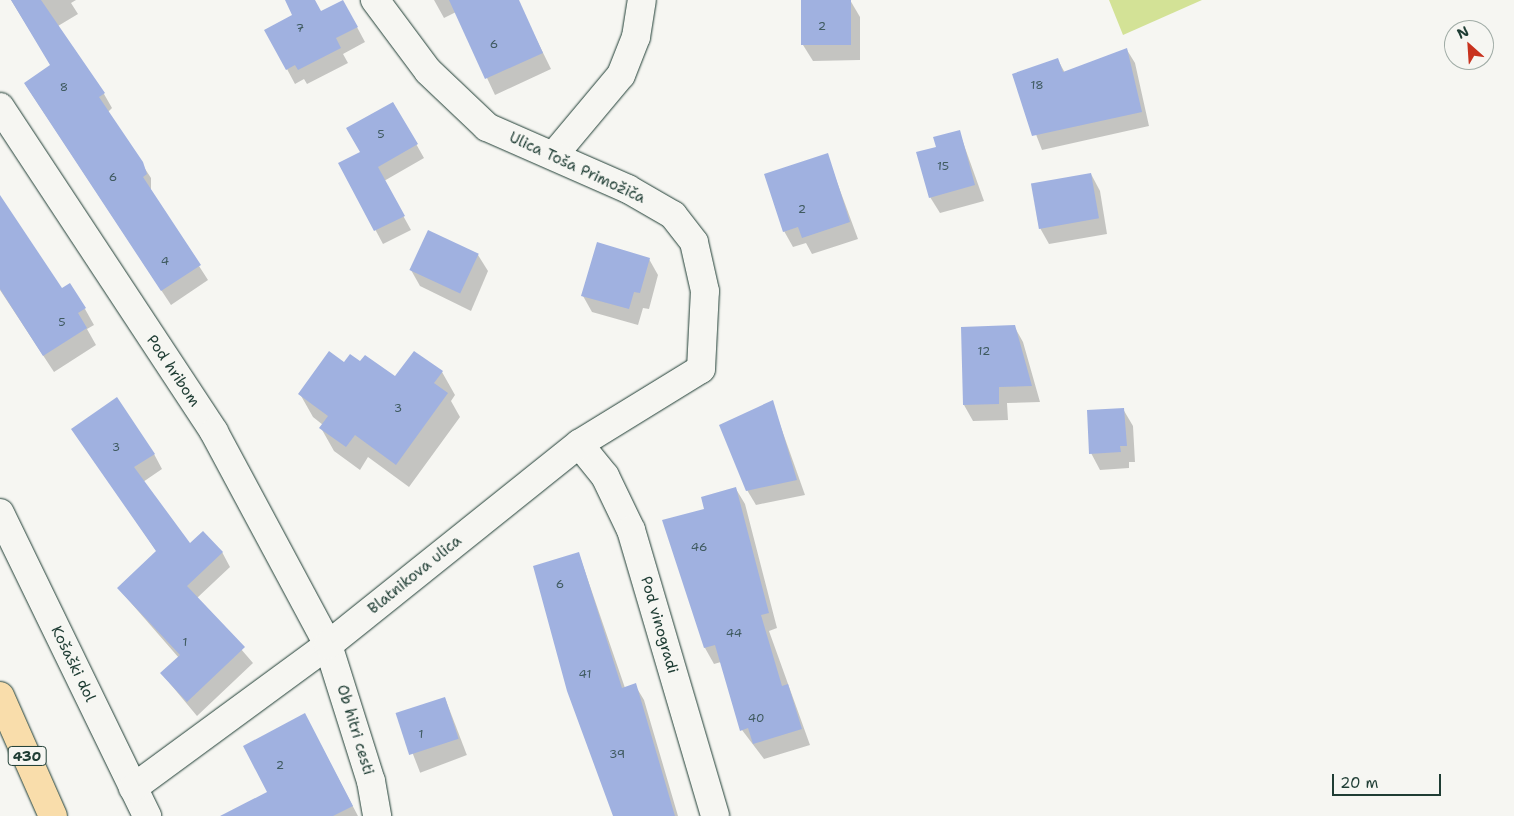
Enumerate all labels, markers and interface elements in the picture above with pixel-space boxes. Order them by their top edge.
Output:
house number: 2 [818,20,826,34]
north arrow [1444,20,1494,70]
house number: 7 [296,22,304,36]
text: N [1454,22,1472,43]
house number: 6 [490,38,498,52]
house number: 18 [1030,79,1044,93]
house number: 8 [60,81,68,95]
house number: 5 [377,128,385,142]
street label: Ulica Toša Primožiča [506,129,648,207]
house number: 15 [937,160,949,174]
house number: 6 [109,171,117,185]
house number: 2 [798,203,806,217]
house number: 4 [161,255,169,269]
house number: 5 [58,316,66,330]
street label: Pod hribom [142,332,204,410]
house number: 12 [978,345,990,359]
house number: 3 [394,402,402,416]
house number: 3 [112,441,120,455]
street label: Blatnikova ulica [365,532,465,618]
house number: 46 [691,541,707,555]
street label: Pod vinogradi [637,574,681,676]
house number: 6 [556,578,564,592]
street label: Košaški dol [47,623,99,705]
house number: 44 [726,627,742,641]
house number: 1 [182,636,188,650]
house number: 41 [579,668,591,682]
street label: Ob hitri cesti [333,683,377,777]
house number: 40 [748,712,764,726]
house number: 1 [418,728,424,742]
road number: 430 [7,744,47,768]
house number: 39 [609,748,625,762]
house number: 2 [276,759,284,773]
scale bar [1334,764,1443,796]
text: 20 m [1340,773,1379,793]

